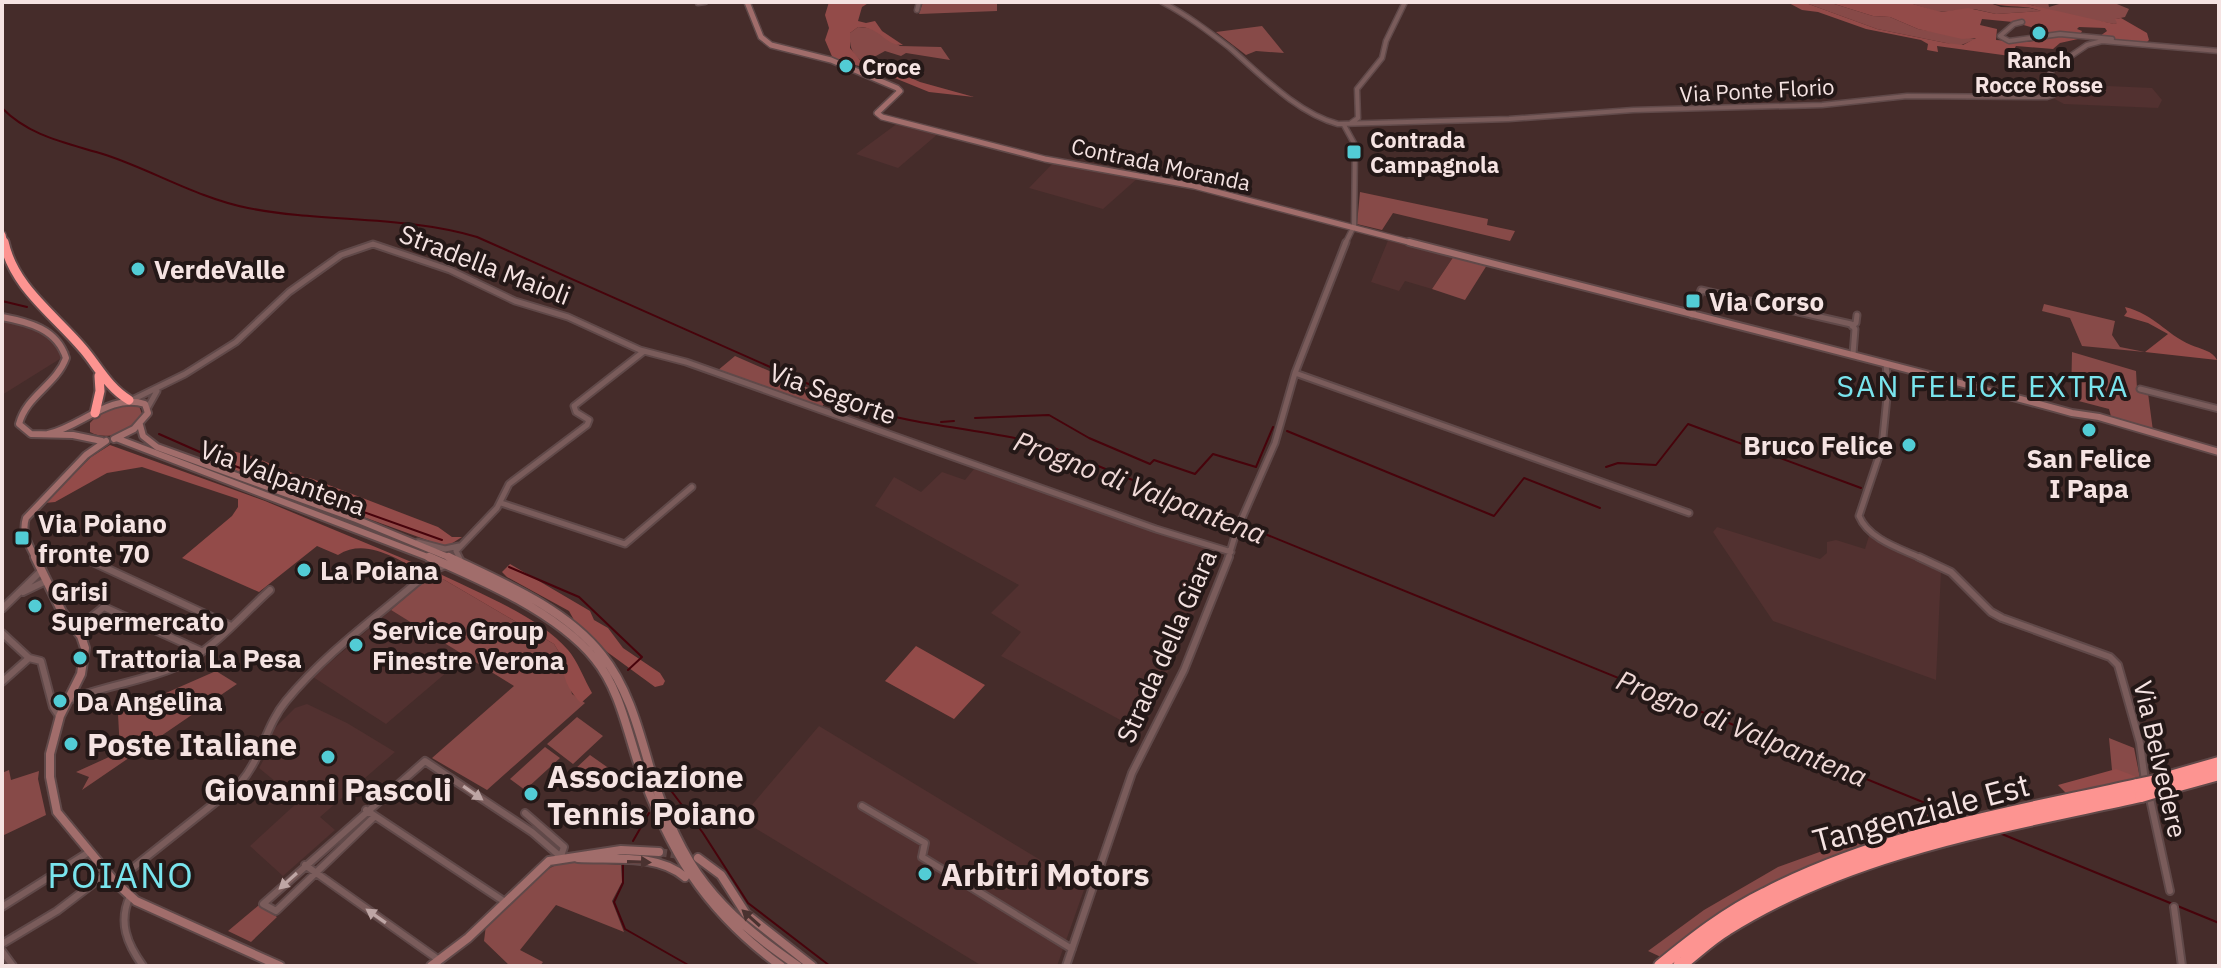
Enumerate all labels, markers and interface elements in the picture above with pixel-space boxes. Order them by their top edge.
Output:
marker: Ranch Rocce Rosse [2030,24,2048,42]
place label: Ranch Rocce Rosse [1975,45,2103,99]
place label: Croce [862,52,921,81]
marker: Croce [837,57,855,75]
street label: Via Ponte Florio [1679,71,1835,109]
place label: Contrada Campagnola [1370,125,1499,179]
street label: Contrada Moranda [1069,131,1254,197]
marker: Contrada Campagnola [1345,143,1363,161]
street label: Stradella Maioli [395,216,575,312]
place label: VerdeValle [154,252,285,286]
marker: VerdeValle [129,260,147,278]
place label: Via Corso [1709,284,1824,318]
marker: Via Corso [1684,292,1702,310]
street label: Via Segorte [765,354,901,432]
district label: SAN FELICE EXTRA [1837,366,2129,405]
marker: San Felice I Papa [2080,421,2098,439]
water label: Progno di Valpantena [1009,422,1271,552]
place label: Bruco Felice [1743,428,1893,462]
street label: Via Valpantena [195,431,371,523]
marker: Bruco Felice [1900,436,1918,454]
place label: San Felice I Papa [2027,441,2151,505]
place label: Via Poiano fronte 70 [38,506,167,570]
marker: Via Poiano fronte 70 [13,529,31,547]
street label: Strada della Giara [1108,544,1224,748]
place label: La Poiana [320,553,439,587]
marker: La Poiana [295,561,313,579]
place label: Grisi Supermercato [51,574,224,638]
marker: Grisi Supermercato [26,597,44,615]
place label: Service Group Finestre Verona [372,613,565,677]
marker: Service Group Finestre Verona [347,636,365,654]
place label: Trattoria La Pesa [96,641,302,675]
marker: Trattoria La Pesa [71,649,89,667]
water label: Progno di Valpantena [1611,661,1873,795]
street label: Via Belvedere [2126,677,2196,841]
place label: Da Angelina [76,684,223,718]
marker: Da Angelina [51,692,69,710]
place label: Poste Italiane [87,723,297,765]
marker: Poste Italiane [62,735,80,753]
marker: Giovanni Pascoli [319,748,337,766]
place label: Associazione Tennis Poiano [547,755,755,834]
street label: Tangenziale Est [1808,763,2034,861]
place label: Giovanni Pascoli [204,768,452,810]
one-way arrow [462,785,483,800]
marker: Associazione Tennis Poiano [522,785,540,803]
district label: POIANO [47,851,195,898]
place label: Arbitri Motors [941,853,1150,895]
one-way arrow [627,856,652,869]
marker: Arbitri Motors [916,865,934,883]
one-way arrow [278,872,297,890]
one-way arrow [366,908,387,924]
one-way arrow [741,909,761,927]

